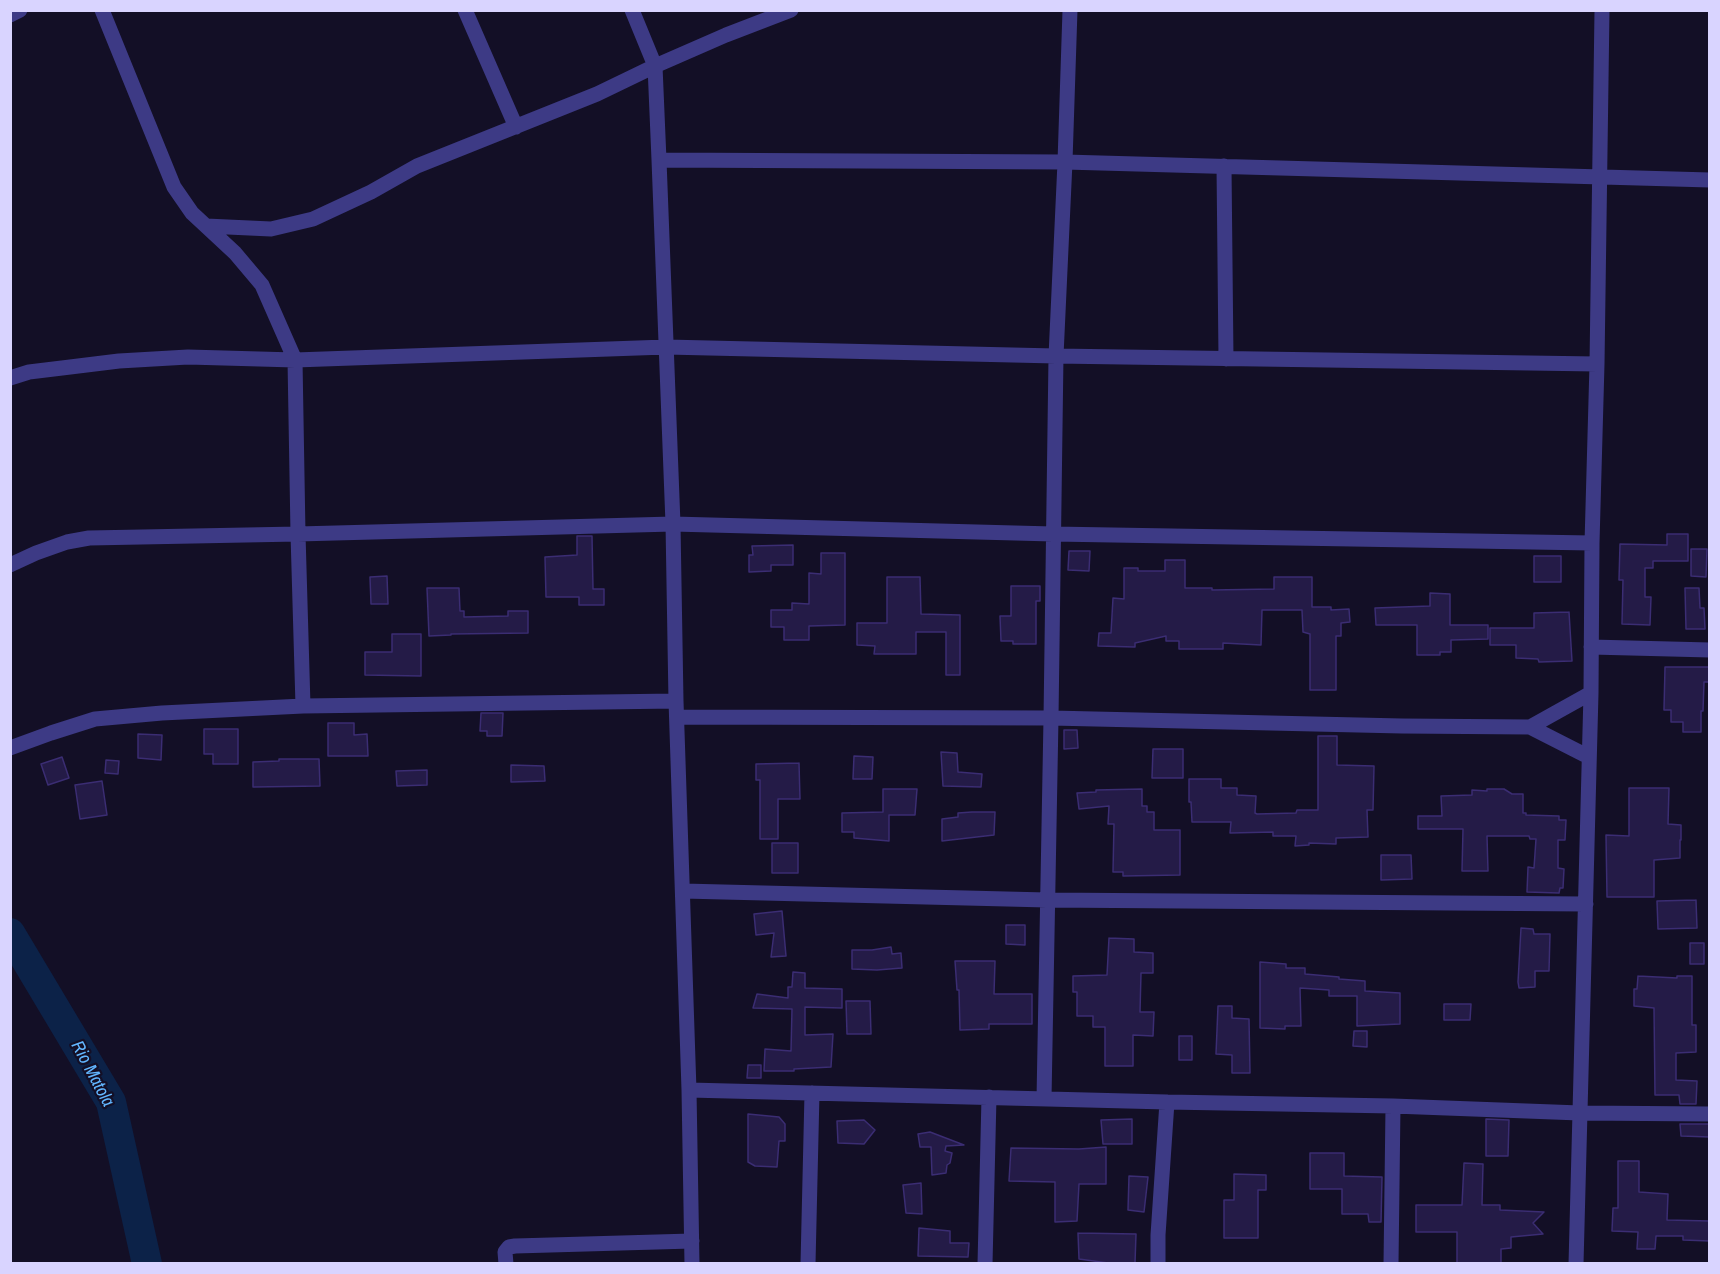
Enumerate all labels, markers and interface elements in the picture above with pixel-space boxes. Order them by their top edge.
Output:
water label: Rio Matola [66,1037,118,1111]

